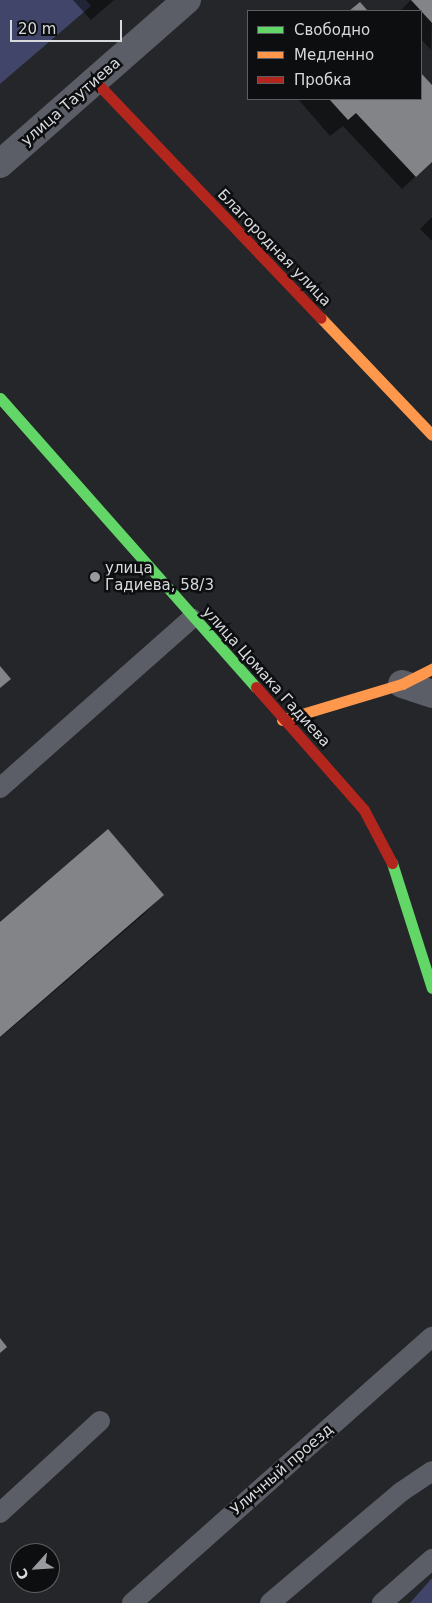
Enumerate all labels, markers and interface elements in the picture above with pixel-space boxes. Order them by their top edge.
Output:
scale bar [12,10,125,42]
legend [247,10,422,100]
text: 20 m [18,20,56,38]
text: Свободно [294,21,370,39]
text: Медленно [294,46,374,64]
street label: улица Таутиева [18,54,124,150]
text: Пробка [294,71,351,89]
street label: Благородная улица [213,186,335,310]
place label: улица Гадиева, 58/3 [105,559,214,594]
marker: улица Гадиева, 58/3 [89,571,101,583]
street label: улица Цомака Гадиева [198,603,334,751]
street label: Уличный проезд [227,1421,337,1519]
north arrow [10,1543,60,1593]
text: С [13,1566,32,1582]

